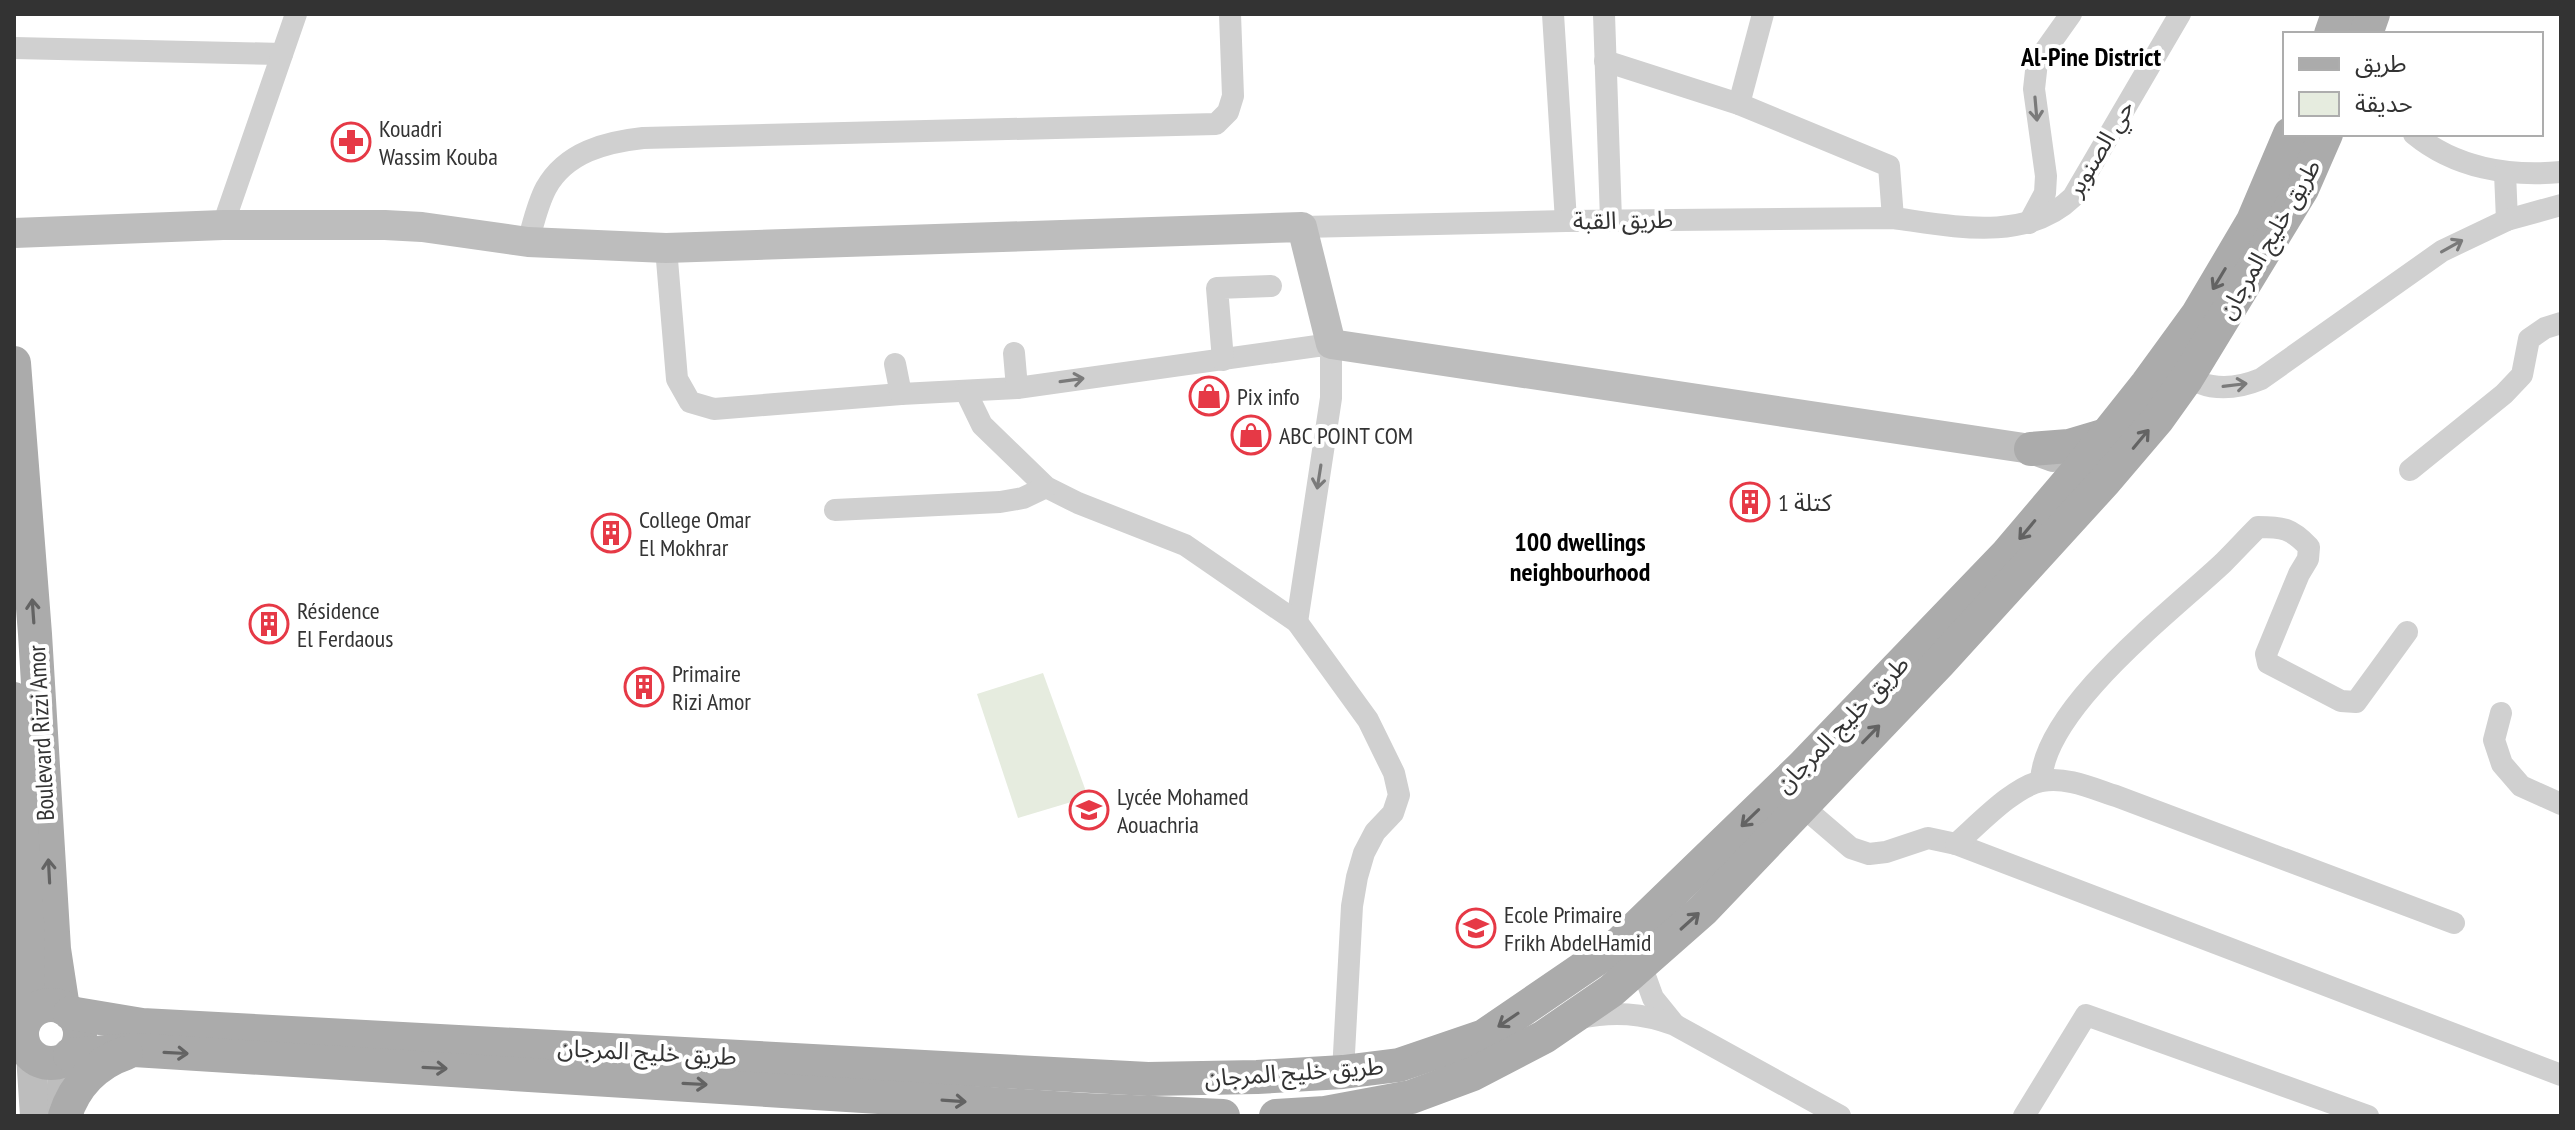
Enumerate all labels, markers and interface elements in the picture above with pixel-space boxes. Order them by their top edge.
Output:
legend [2283,32,2543,136]
district label: Al-Pine District [2020,40,2161,73]
text: طريق [2355,48,2407,79]
text: حديقة [2355,88,2413,119]
street label: حي الصنوبر [2059,94,2144,205]
one-way arrow [2028,95,2043,122]
place label: Kouadri Wassim Kouba [379,113,498,172]
pharmacy icon: Kouadri Wassim Kouba [330,121,372,163]
street label: طريق خليج المرجان [2211,153,2329,326]
street label: طريق القبة [1573,204,1673,236]
one-way arrow [2440,238,2463,254]
one-way arrow [2210,267,2226,290]
one-way arrow [1058,372,1084,387]
shop icon: Pix info [1188,375,1230,417]
one-way arrow [2221,378,2247,393]
place label: Pix info [1237,381,1300,412]
shop icon: ABC POINT COM [1230,414,1272,456]
place label: ABC POINT COM [1279,420,1413,451]
one-way arrow [2132,429,2150,450]
one-way arrow [1311,464,1326,490]
building icon: كتلة 1 [1729,481,1771,523]
place label: كتلة 1 [1778,487,1833,518]
place label: College Omar El Mokhrar [639,504,751,563]
building icon: College Omar El Mokhrar [590,512,632,554]
one-way arrow [2018,519,2036,539]
district label: 100 dwellings neighbourhood [1510,525,1650,588]
place label: Résidence El Ferdaous [297,595,393,654]
one-way arrow [25,599,40,625]
building icon: Résidence El Ferdaous [248,603,290,645]
street label: Boulevard Rizzi Amor [21,644,61,822]
street label: طريق خليج المرجان [1768,649,1917,801]
place label: Primaire Rizi Amor [672,658,751,717]
building icon: Primaire Rizi Amor [623,666,665,708]
one-way arrow [1862,724,1881,744]
place label: Lycée Mohamed Aouachria [1117,781,1249,840]
school or university icon: Lycée Mohamed Aouachria [1068,789,1110,831]
one-way arrow [1740,808,1760,827]
one-way arrow [42,858,57,885]
place label: Ecole Primaire Frikh AbdelHamid [1504,899,1651,958]
school or university icon: Ecole Primaire Frikh AbdelHamid [1455,907,1497,949]
one-way arrow [1680,912,1700,930]
one-way arrow [1498,1012,1520,1028]
street label: طريق خليج المرجان [556,1032,737,1074]
one-way arrow [162,1046,189,1061]
street label: طريق خليج المرجان [1203,1050,1385,1096]
one-way arrow [421,1061,448,1076]
one-way arrow [681,1076,708,1091]
one-way arrow [940,1094,967,1109]

